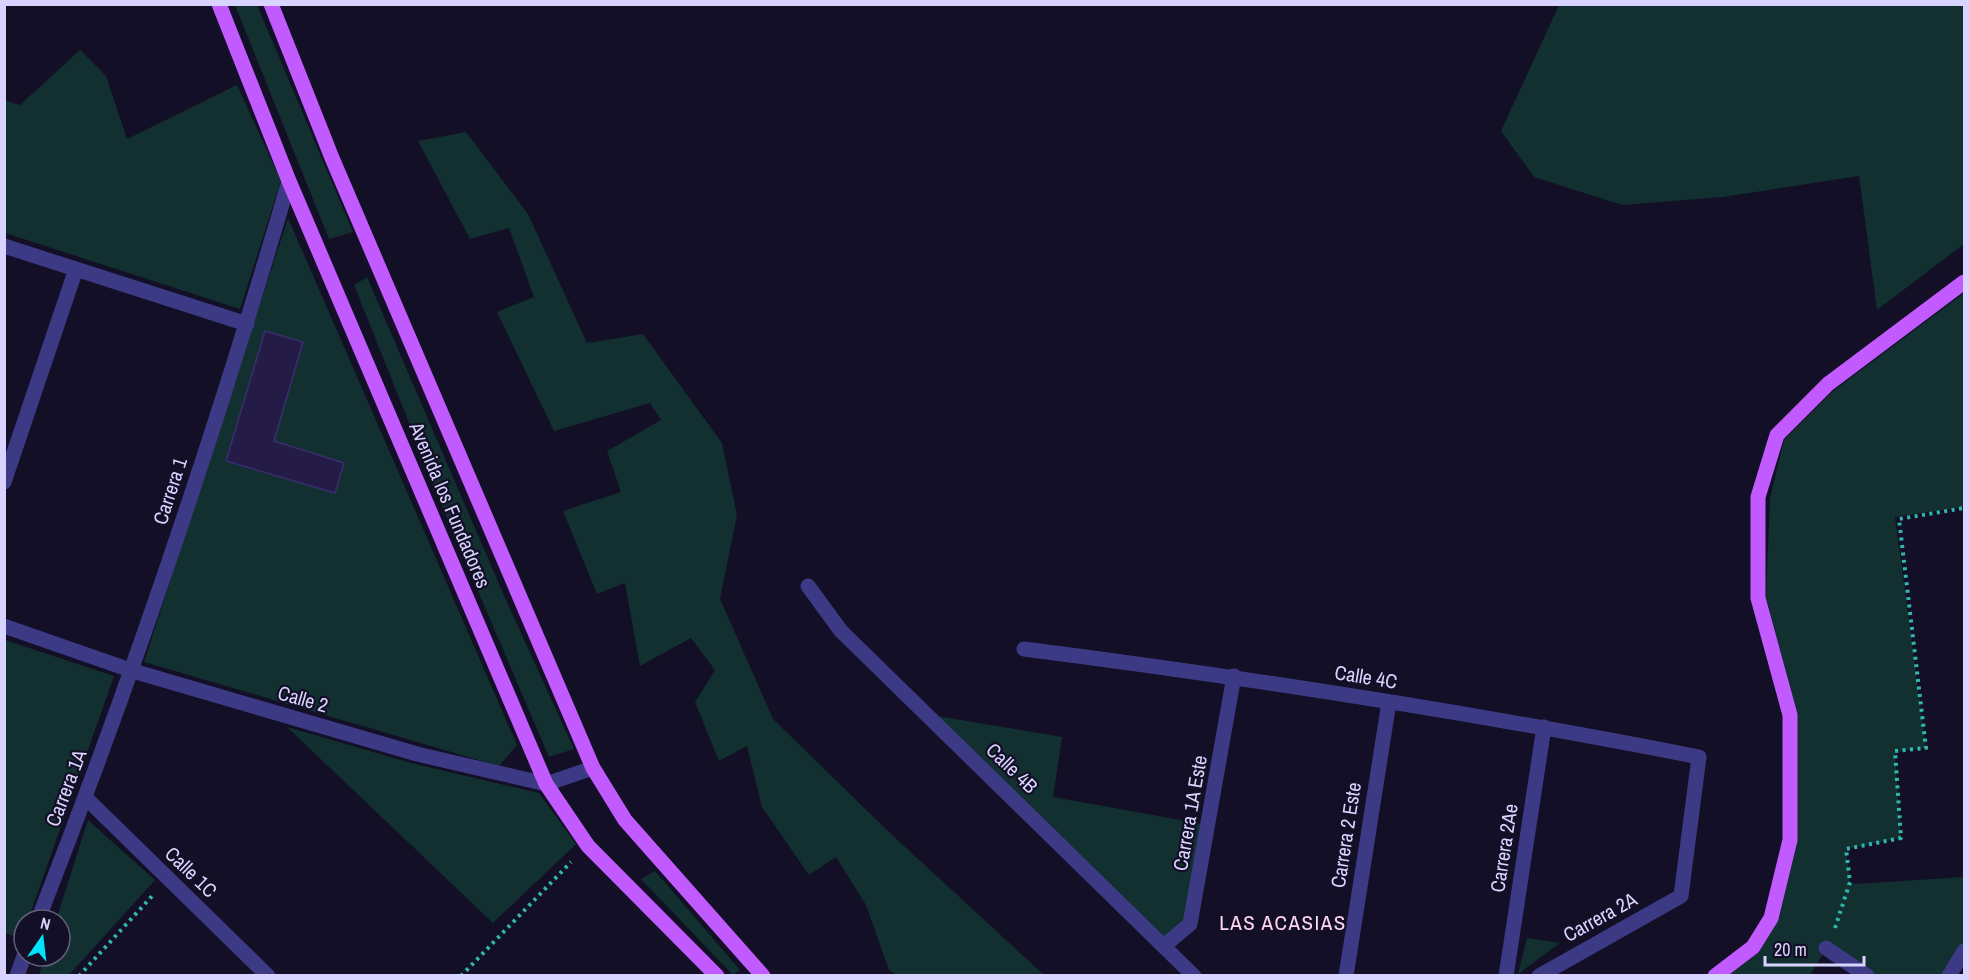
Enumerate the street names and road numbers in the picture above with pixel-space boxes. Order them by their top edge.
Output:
street label: Avenida los Fundadores [403,417,498,592]
street label: Carrera 1 [146,454,193,528]
street label: Calle 4C [1333,658,1399,695]
street label: Calle 2 [275,679,331,719]
street label: Calle 4B [981,736,1044,799]
street label: Carrera 1A [39,745,93,830]
street label: Carrera 1A Este [1166,753,1213,873]
street label: Carrera 2 Este [1324,780,1367,890]
street label: Carrera 2Ae [1483,802,1524,894]
street label: Calle 1C [159,840,223,903]
street label: Carrera 2A [1558,885,1641,948]

